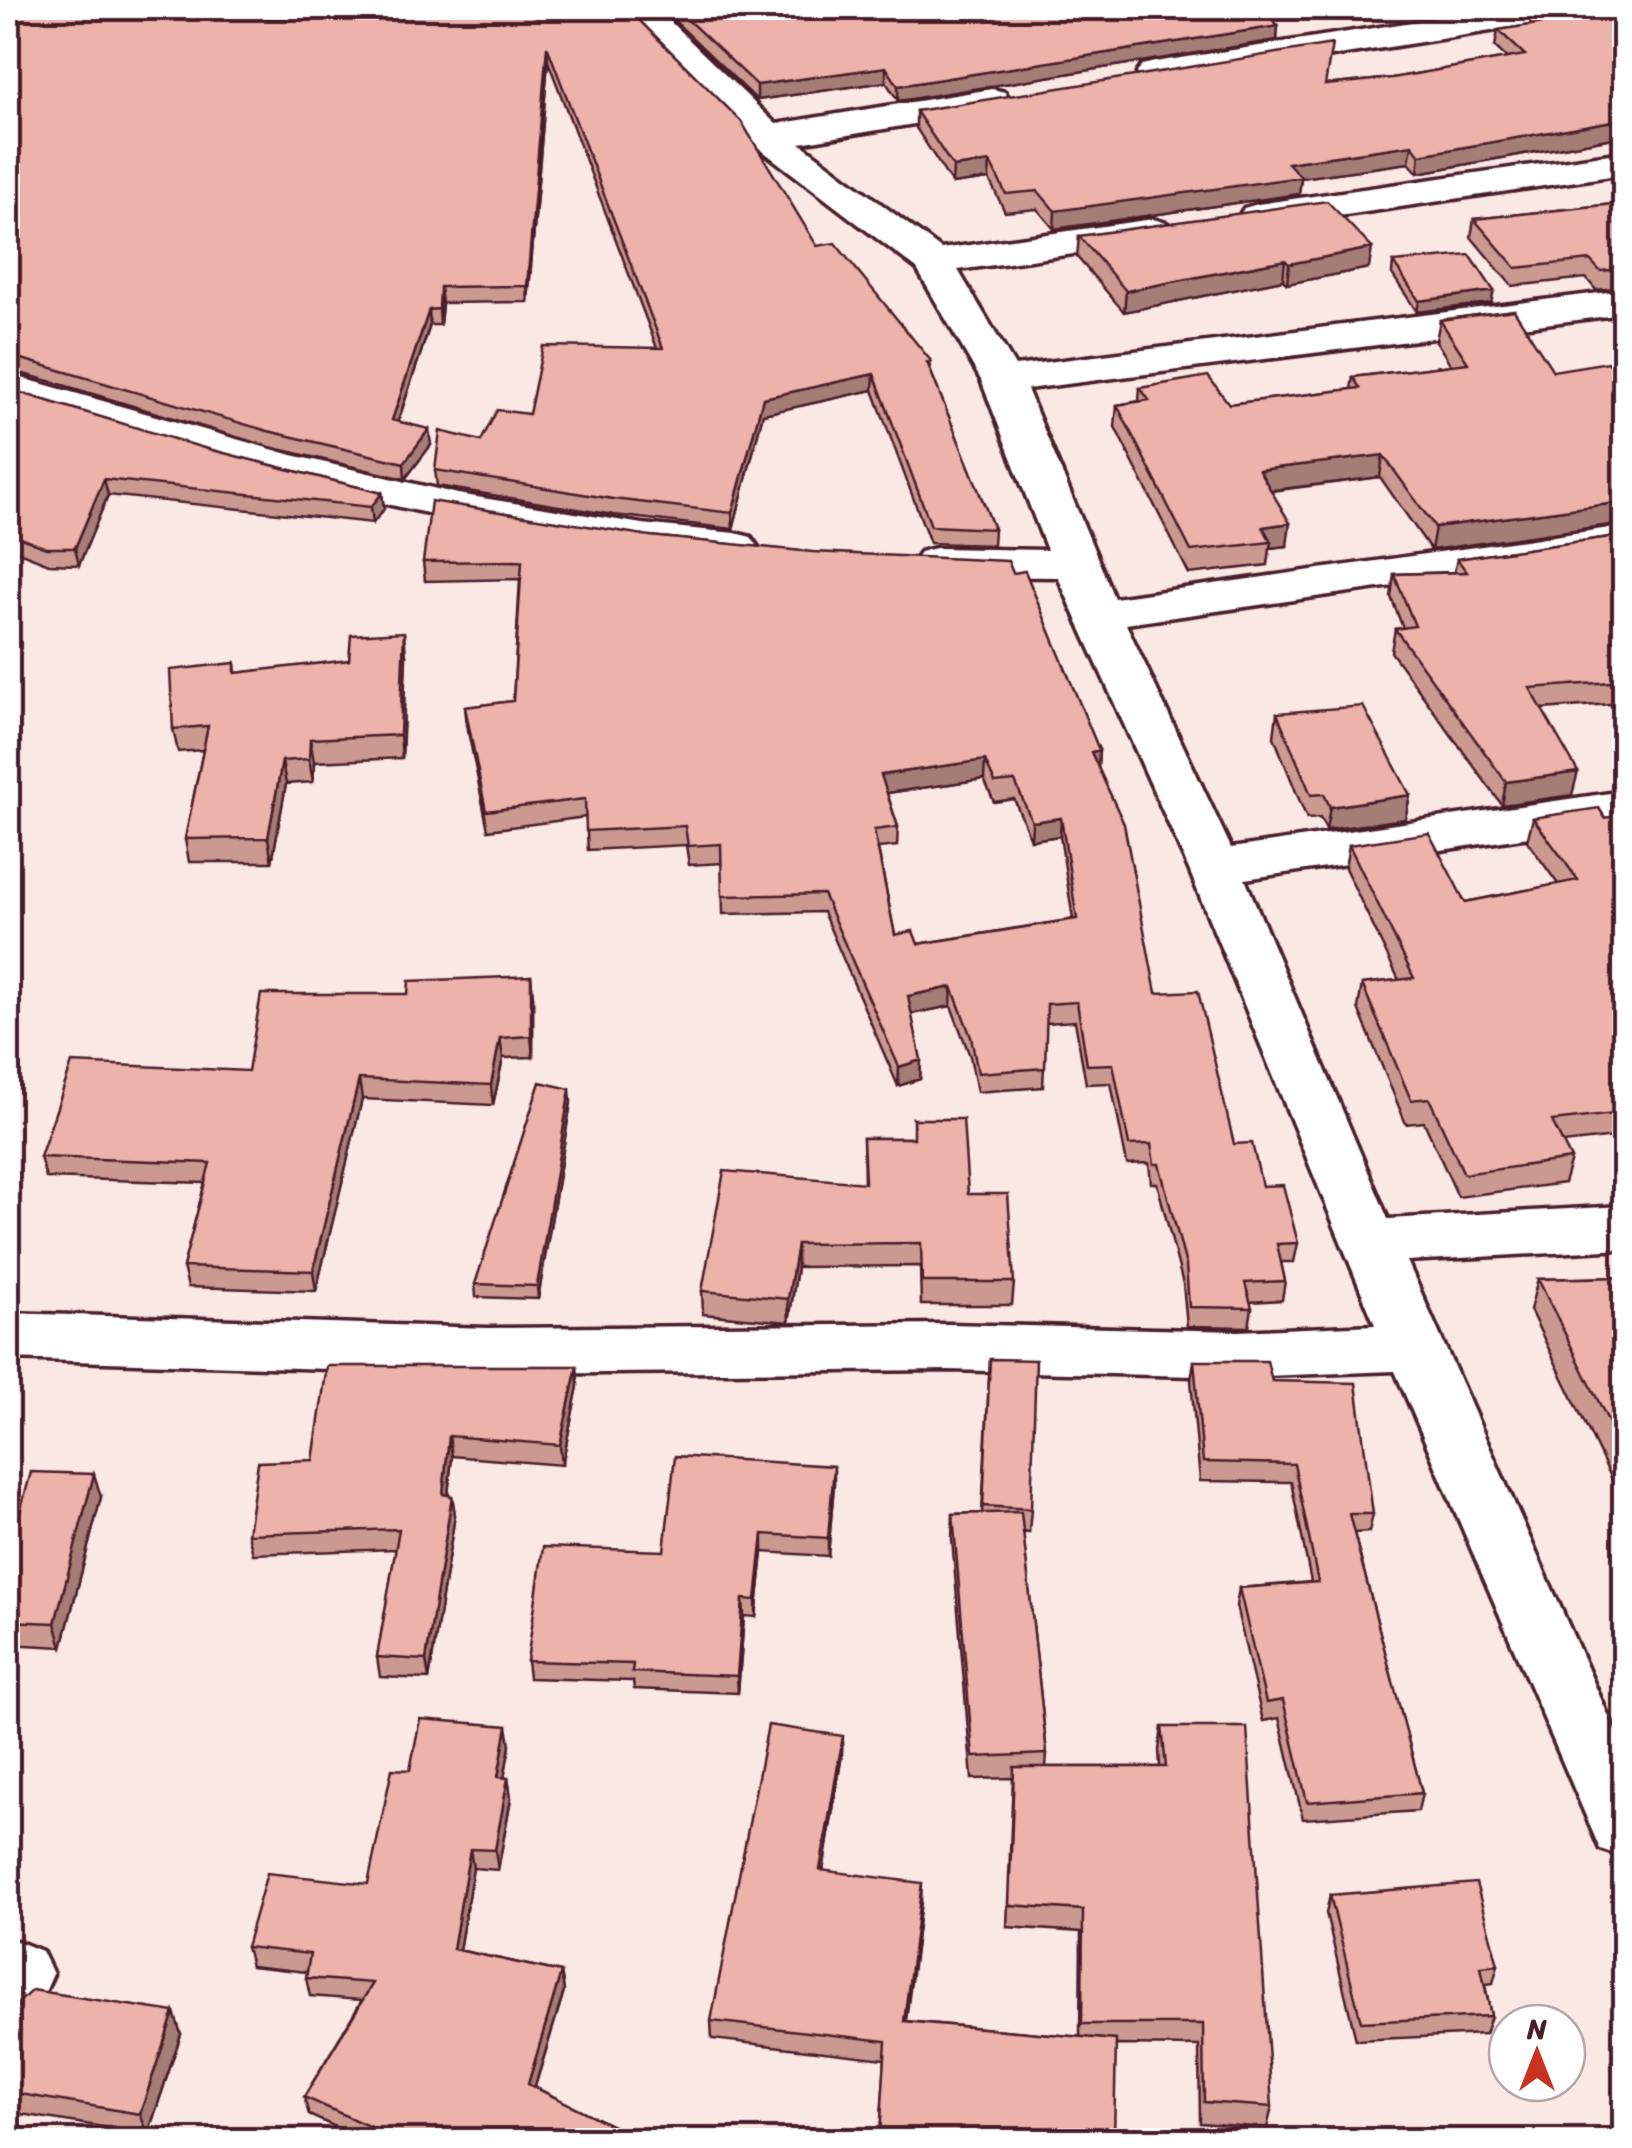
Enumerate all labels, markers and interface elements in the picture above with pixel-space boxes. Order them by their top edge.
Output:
north arrow [1487,2003,1587,2103]
text: N [1526,2004,1547,2053]

